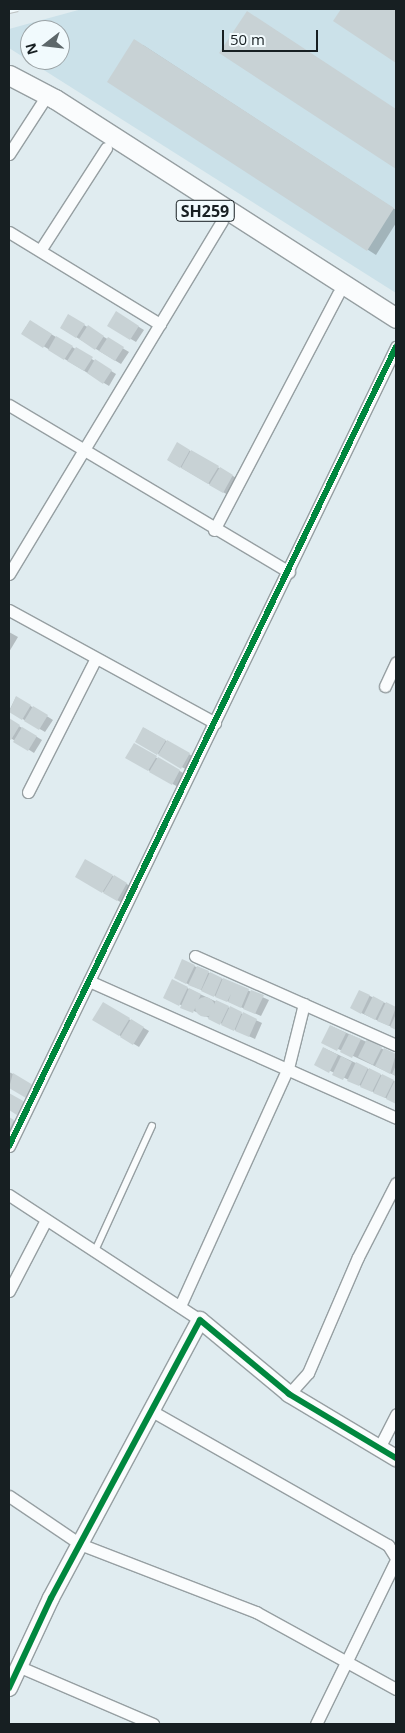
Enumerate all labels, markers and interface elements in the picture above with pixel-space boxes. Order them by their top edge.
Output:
north arrow [20,20,70,70]
scale bar [225,20,321,52]
text: 50 m [230,29,265,49]
text: N [20,41,42,57]
road number: SH259 [175,198,235,225]

